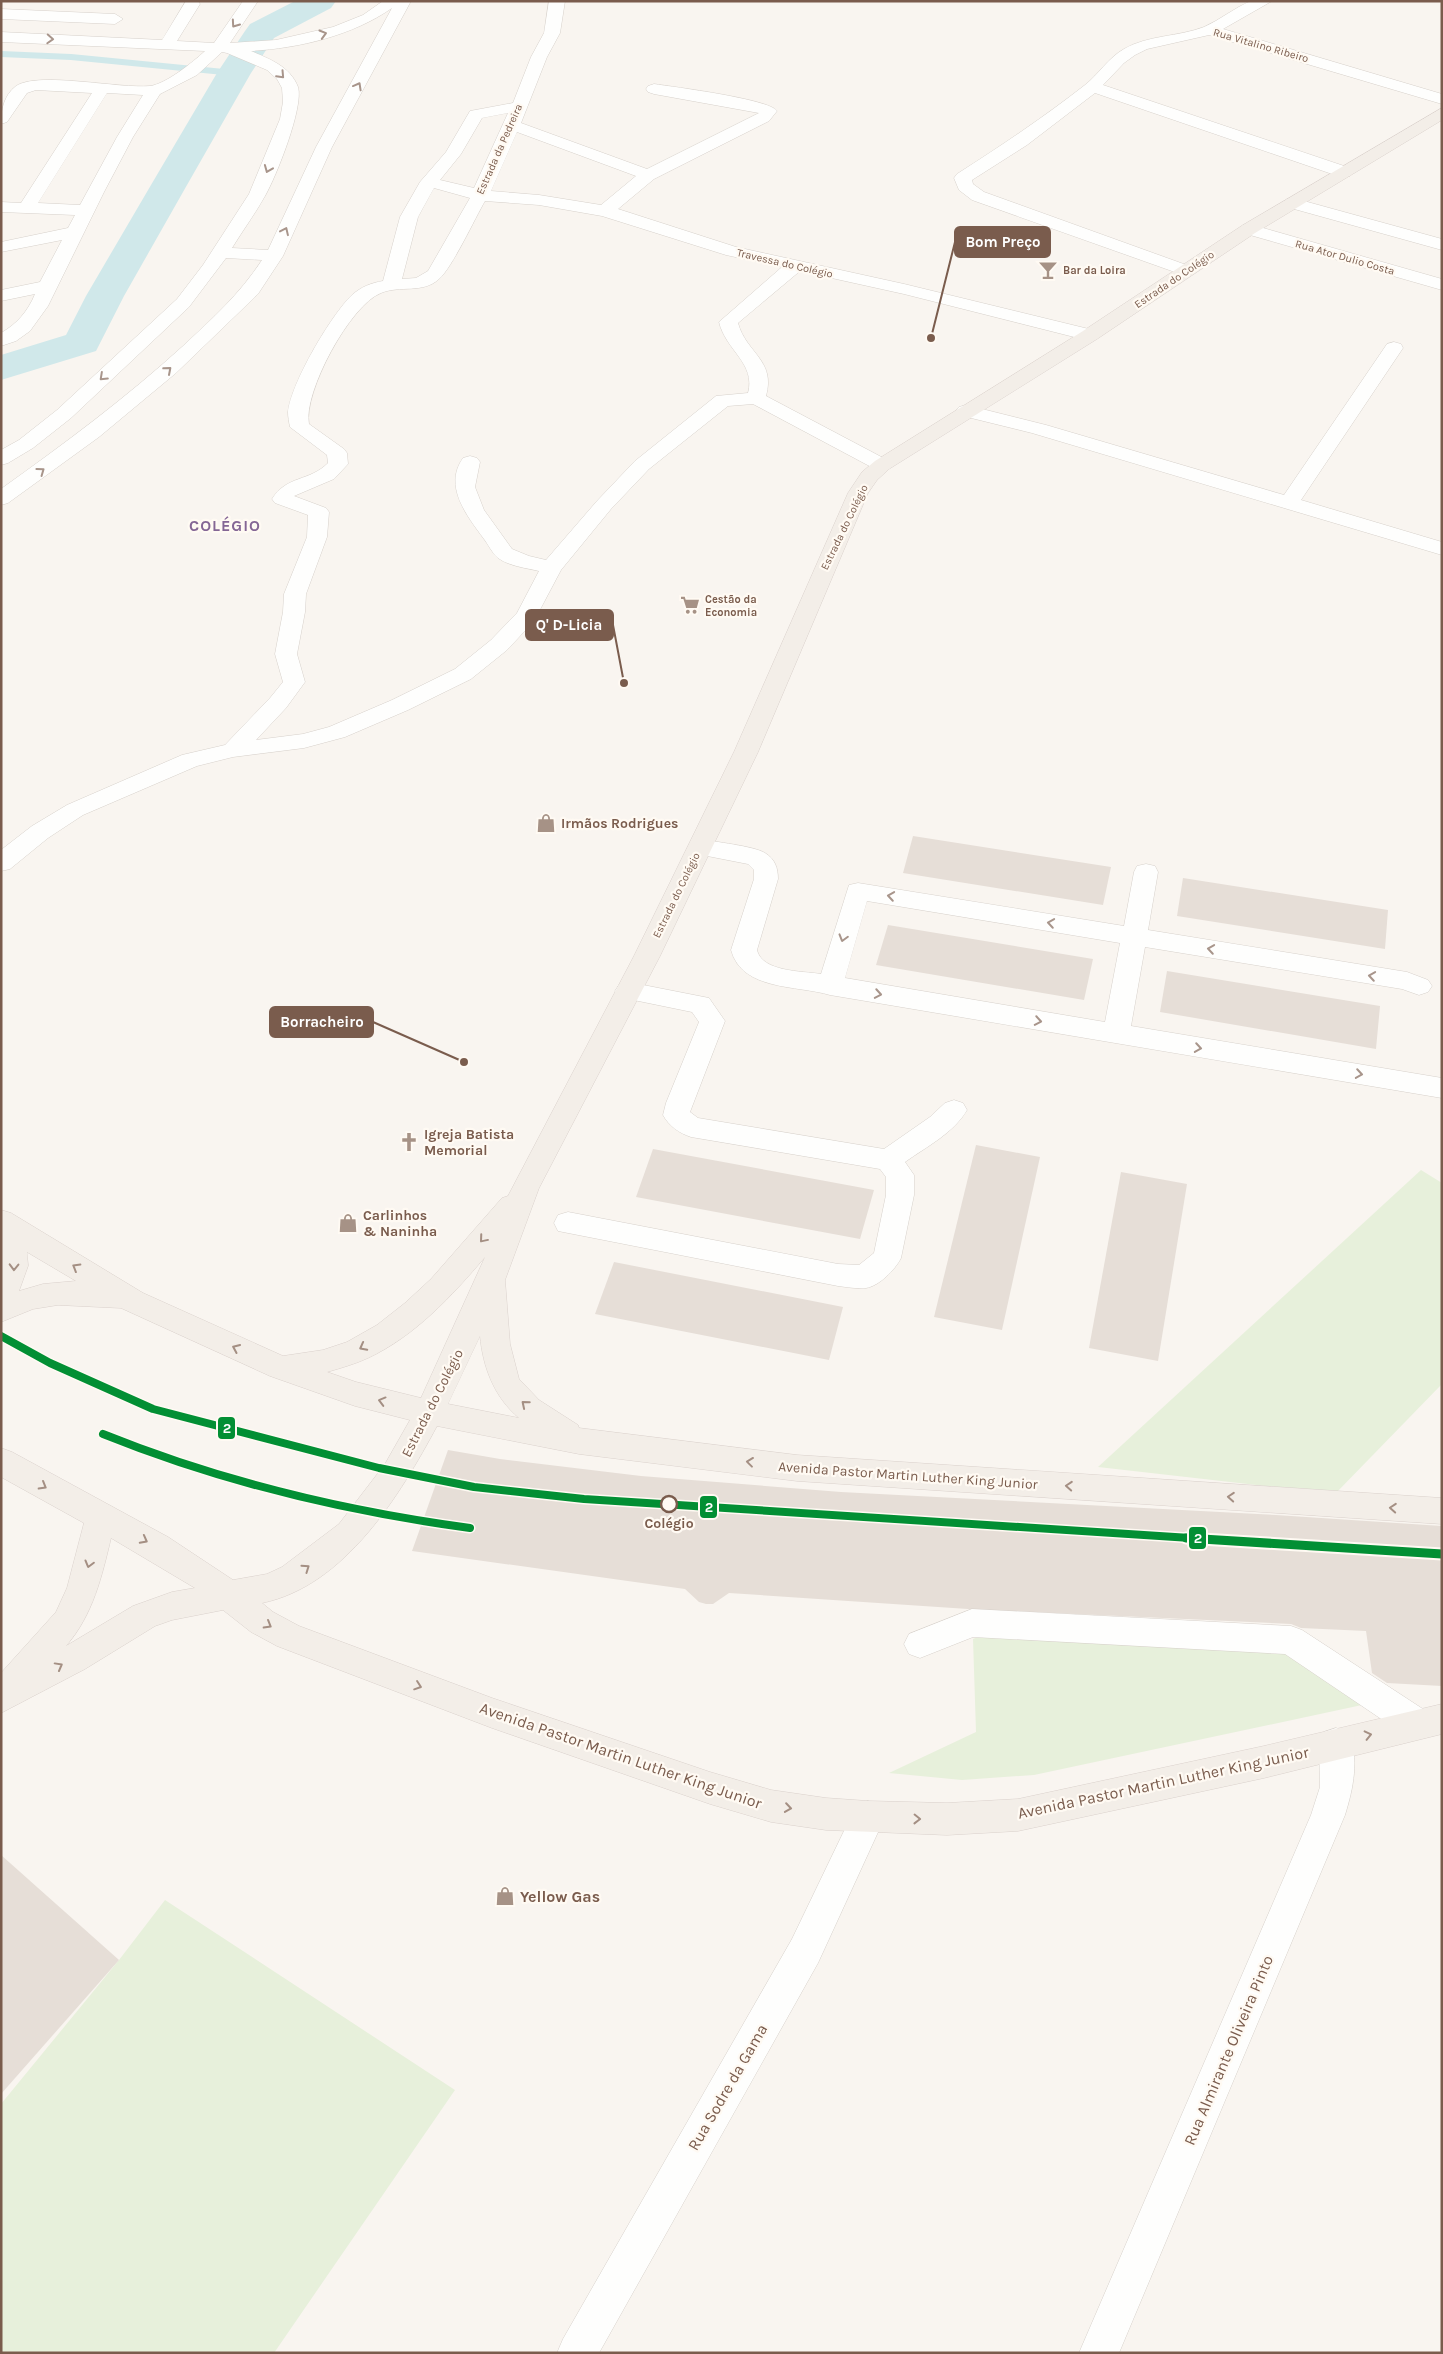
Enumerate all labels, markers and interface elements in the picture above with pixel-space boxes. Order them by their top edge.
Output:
one-way arrow [232,19,241,28]
street label: Rua Vitalino Ribeiro [1212,26,1310,65]
one-way arrow [319,29,327,39]
one-way arrow [46,34,54,45]
one-way arrow [275,69,284,78]
one-way arrow [351,82,361,91]
street label: Estrada da Pedreira [474,102,525,196]
one-way arrow [264,164,274,173]
one-way arrow [279,227,289,236]
callout: Bom Preço [955,227,1050,257]
text: Bom Preço [965,233,1041,251]
street label: Rua Ator Dulio Costa [1294,237,1396,278]
street label: Travessa do Colégio [736,246,834,281]
street label: Estrada do Colégio [1132,248,1217,311]
bar icon: Bar da Loira [1037,259,1059,281]
place label: Bar da Loira [1063,264,1126,277]
one-way arrow [162,367,171,376]
one-way arrow [100,371,109,380]
one-way arrow [35,468,44,476]
street label: Estrada do Colégio [818,482,871,572]
district label: COLÉGIO [189,516,261,535]
place label: Cestão da Economia [705,593,757,619]
supermarket icon: Cestão da Economia [679,594,701,616]
callout: Q' D-Licia [526,610,613,640]
text: Q' D-Licia [536,616,602,634]
shop icon: Irmãos Rodrigues [535,812,557,834]
place label: Irmãos Rodrigues [561,815,678,832]
street label: Estrada do Colégio [650,850,703,940]
one-way arrow [886,892,895,902]
one-way arrow [1047,918,1055,928]
one-way arrow [839,933,849,941]
one-way arrow [1207,945,1216,955]
one-way arrow [1367,971,1376,981]
one-way arrow [873,989,882,999]
callout: Borracheiro [270,1007,373,1037]
text: Borracheiro [280,1013,364,1031]
one-way arrow [1034,1016,1042,1026]
one-way arrow [1195,1042,1203,1053]
one-way arrow [1355,1068,1363,1079]
place label: Igreja Batista Memorial [424,1126,514,1159]
church icon: Igreja Batista Memorial [398,1131,420,1153]
place label: Carlinhos & Naninha [363,1207,437,1240]
shop icon: Carlinhos & Naninha [337,1212,359,1234]
one-way arrow [480,1234,489,1243]
one-way arrow [9,1263,19,1271]
one-way arrow [72,1264,81,1274]
one-way arrow [360,1341,369,1351]
one-way arrow [232,1343,241,1354]
street label: Estrada do Colégio [398,1346,467,1460]
one-way arrow [378,1396,387,1407]
one-way arrow [521,1401,530,1410]
line badge: 2 [217,1416,236,1440]
text: 2 [223,1420,231,1437]
one-way arrow [745,1457,753,1468]
street label: Avenida Pastor Martin Luther King Junior [778,1458,1039,1493]
one-way arrow [38,1479,47,1489]
one-way arrow [1065,1481,1073,1492]
one-way arrow [1227,1492,1235,1503]
marker: Colégio [660,1495,678,1513]
line badge: 2 [699,1495,718,1519]
text: 2 [705,1499,713,1516]
one-way arrow [1389,1503,1397,1514]
place label: Colégio [644,1515,694,1532]
line badge: 2 [1188,1526,1207,1550]
text: 2 [1194,1530,1202,1547]
one-way arrow [138,1534,147,1544]
one-way arrow [84,1560,95,1569]
one-way arrow [301,1565,310,1574]
one-way arrow [262,1619,271,1629]
one-way arrow [54,1663,63,1673]
one-way arrow [414,1680,422,1690]
street label: Avenida Pastor Martin Luther King Junior [477,1698,765,1813]
one-way arrow [1363,1730,1372,1741]
street label: Avenida Pastor Martin Luther King Junior [1016,1742,1311,1823]
one-way arrow [784,1803,792,1813]
one-way arrow [913,1813,921,1824]
shop icon: Yellow Gas [494,1885,516,1907]
place label: Yellow Gas [520,1887,600,1906]
street label: Rua Almirante Oliveira Pinto [1180,1952,1277,2148]
street label: Rua Sodre da Gama [684,2021,771,2154]

